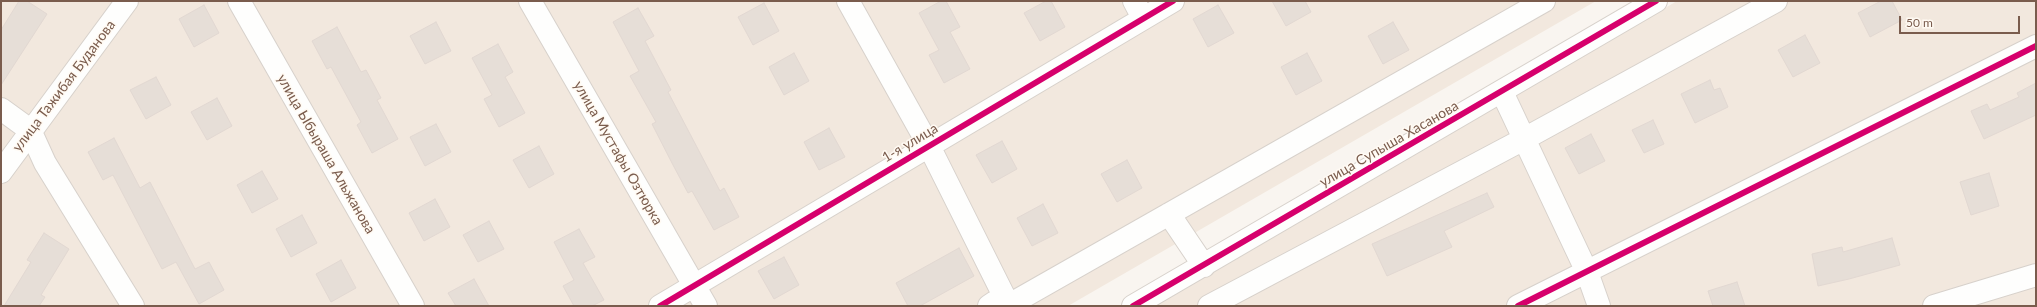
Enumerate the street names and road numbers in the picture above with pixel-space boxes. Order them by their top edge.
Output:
street label: улица Тажибая Буданова [9,17,119,155]
street label: улица Ыбыраша Альжанова [273,71,379,237]
street label: улица Мустафы Озтюрка [570,78,666,228]
street label: улица Супыша Хасанова [1317,97,1461,191]
street label: 1-я улица [879,120,941,166]

